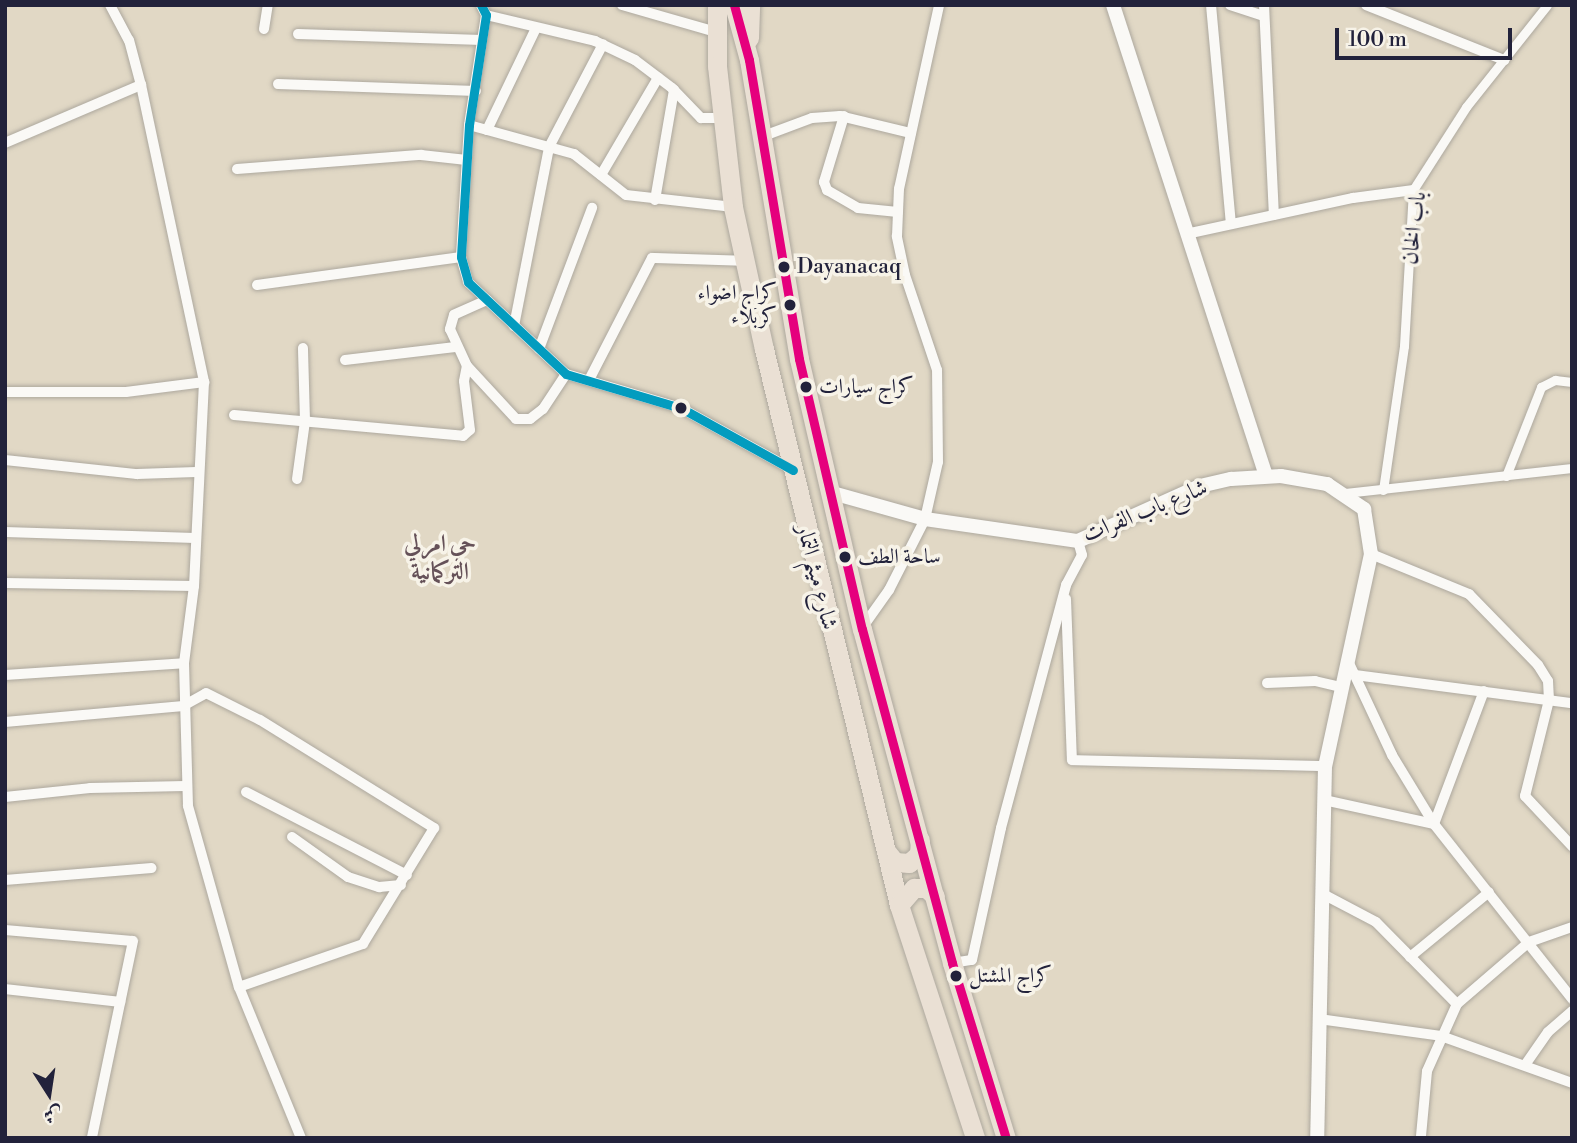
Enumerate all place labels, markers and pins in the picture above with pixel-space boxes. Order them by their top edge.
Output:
place label: Dayanacaq [797,254,901,280]
marker: Dayanacaq [777,260,791,274]
place label: كراج اضواء كربلاء [698,280,777,330]
marker: كراج اضواء كربلاء [783,298,797,312]
place label: كراج سيارات [819,374,914,400]
marker: كراج سيارات [799,380,813,394]
unlabelled marker [674,401,688,415]
place label: ساحة الطف [858,544,941,570]
marker: ساحة الطف [838,550,852,564]
place label: كراج المشتل [969,963,1052,989]
marker: كراج المشتل [949,969,963,983]

